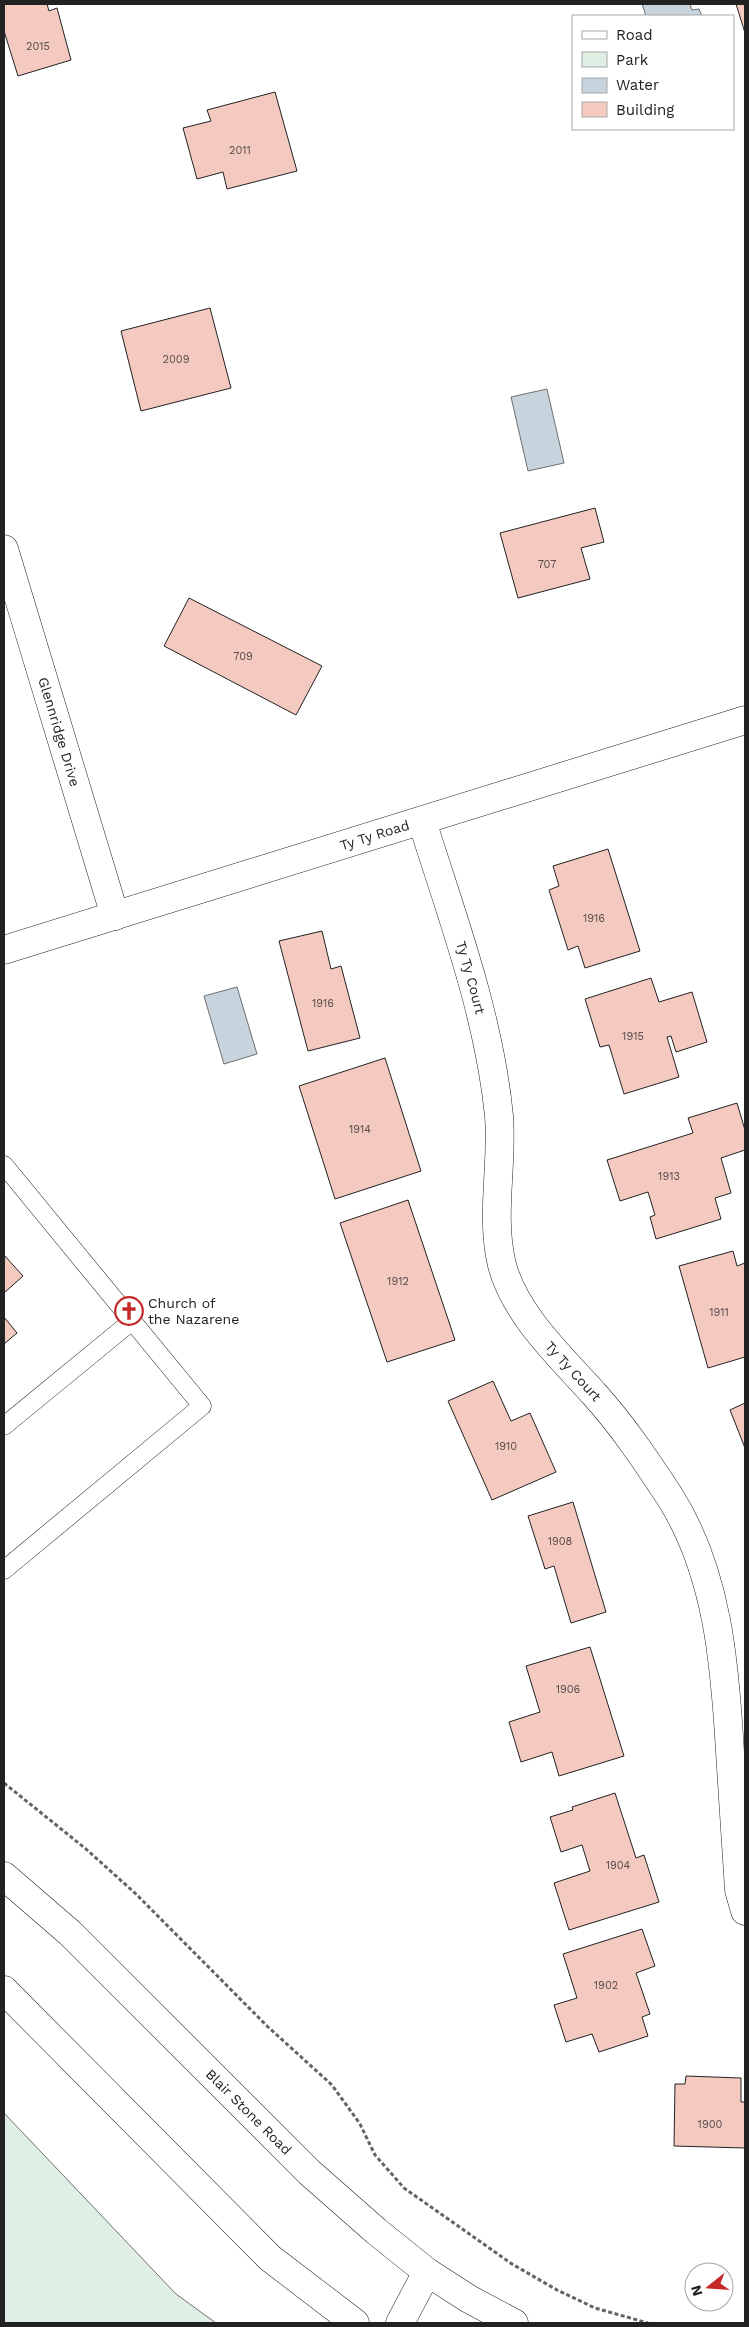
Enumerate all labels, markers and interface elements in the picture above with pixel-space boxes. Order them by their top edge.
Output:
legend [572,15,734,130]
text: Road [616,26,653,44]
house number: 2015 [26,40,50,53]
text: Park [616,51,649,69]
text: Water [616,76,659,94]
text: Building [616,101,674,119]
house number: 2011 [229,144,251,157]
house number: 2009 [163,353,190,366]
house number: 707 [538,558,556,571]
house number: 709 [233,650,253,663]
street label: Glennridge Drive [35,675,83,788]
street label: Ty Ty Road [338,817,411,853]
house number: 1916 [583,912,605,925]
street label: Ty Ty Court [453,939,489,1016]
house number: 1916 [312,997,334,1010]
house number: 1915 [622,1030,644,1043]
house number: 1914 [349,1123,371,1136]
house number: 1913 [658,1170,680,1183]
house number: 1912 [387,1275,409,1288]
place label: Church of the Nazarene [148,1295,239,1327]
church icon: Church of the Nazarene [114,1296,144,1326]
house number: 1911 [709,1306,729,1319]
street label: Ty Ty Court [542,1338,605,1404]
house number: 1910 [495,1440,517,1453]
house number: 1908 [548,1535,573,1548]
house number: 1906 [556,1683,581,1696]
house number: 1904 [606,1859,631,1872]
house number: 1902 [594,1979,618,1992]
street label: Blair Stone Road [203,2066,295,2158]
house number: 1900 [698,2118,723,2131]
north arrow [684,2262,734,2312]
text: N [687,2284,706,2298]

